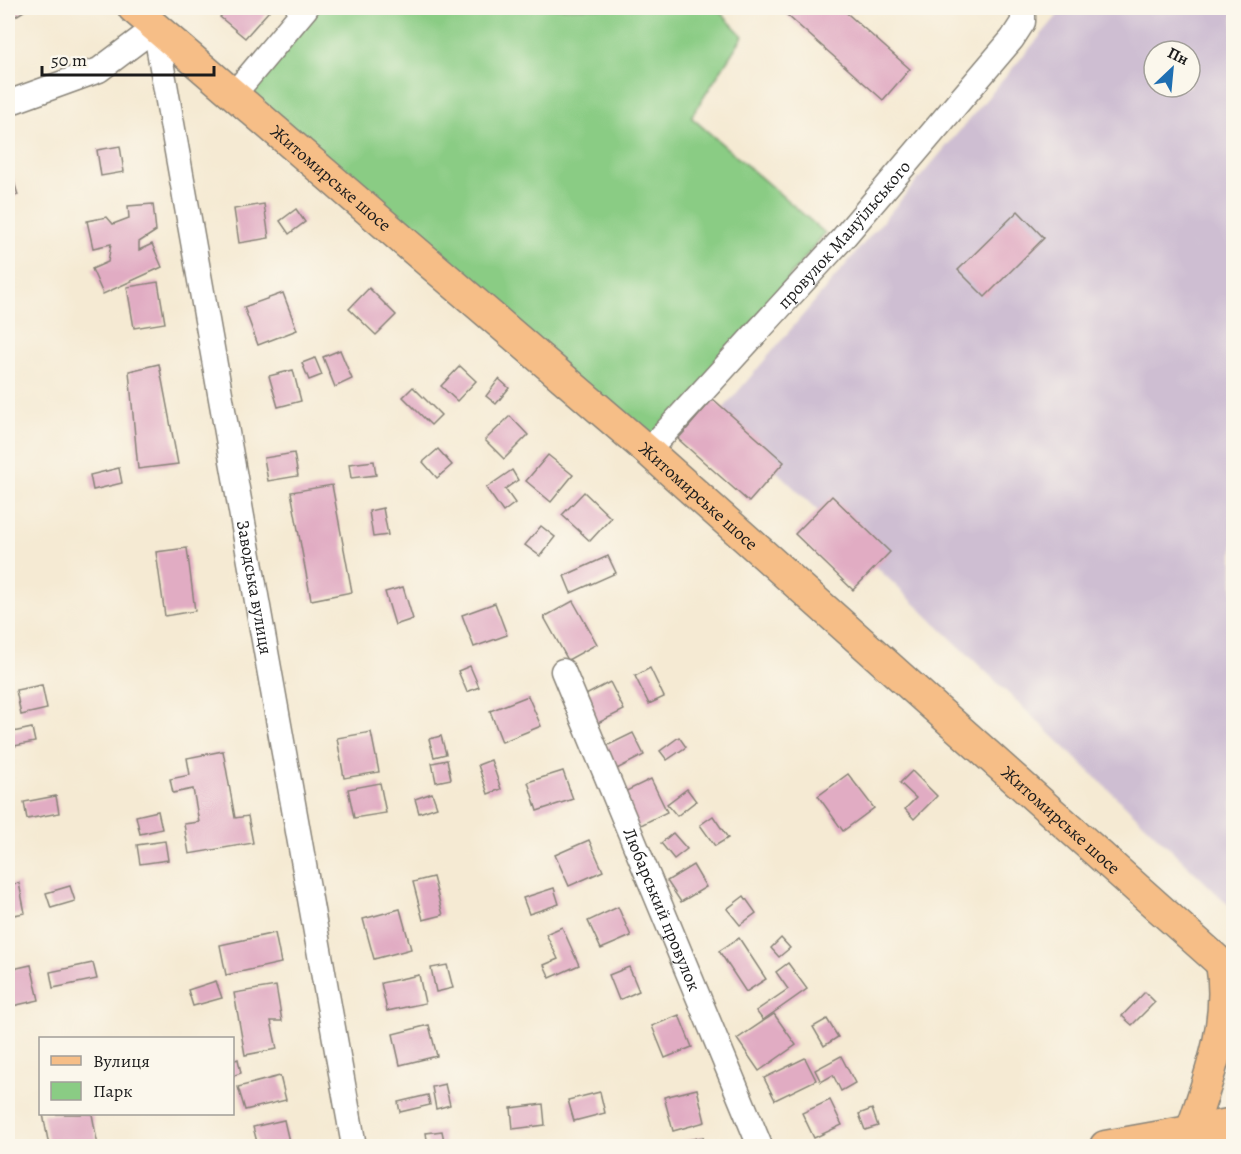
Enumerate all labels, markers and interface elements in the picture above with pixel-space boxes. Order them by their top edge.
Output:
scale bar [42,39,214,77]
north arrow [1142,39,1202,99]
text: Пн [1164,42,1192,71]
text: 50 m [51,48,87,72]
street label: Житомирське шосе [265,119,396,237]
street label: провулок Мануїльського [772,155,916,314]
street label: Житомирське шосе [634,436,763,556]
street label: Заводська вулиця [231,518,278,656]
street label: Житомирське шосе [996,760,1125,880]
street label: Любарський провулок [617,824,706,995]
legend [39,1037,234,1115]
text: Вулиця [93,1049,150,1073]
text: Парк [93,1079,133,1103]

